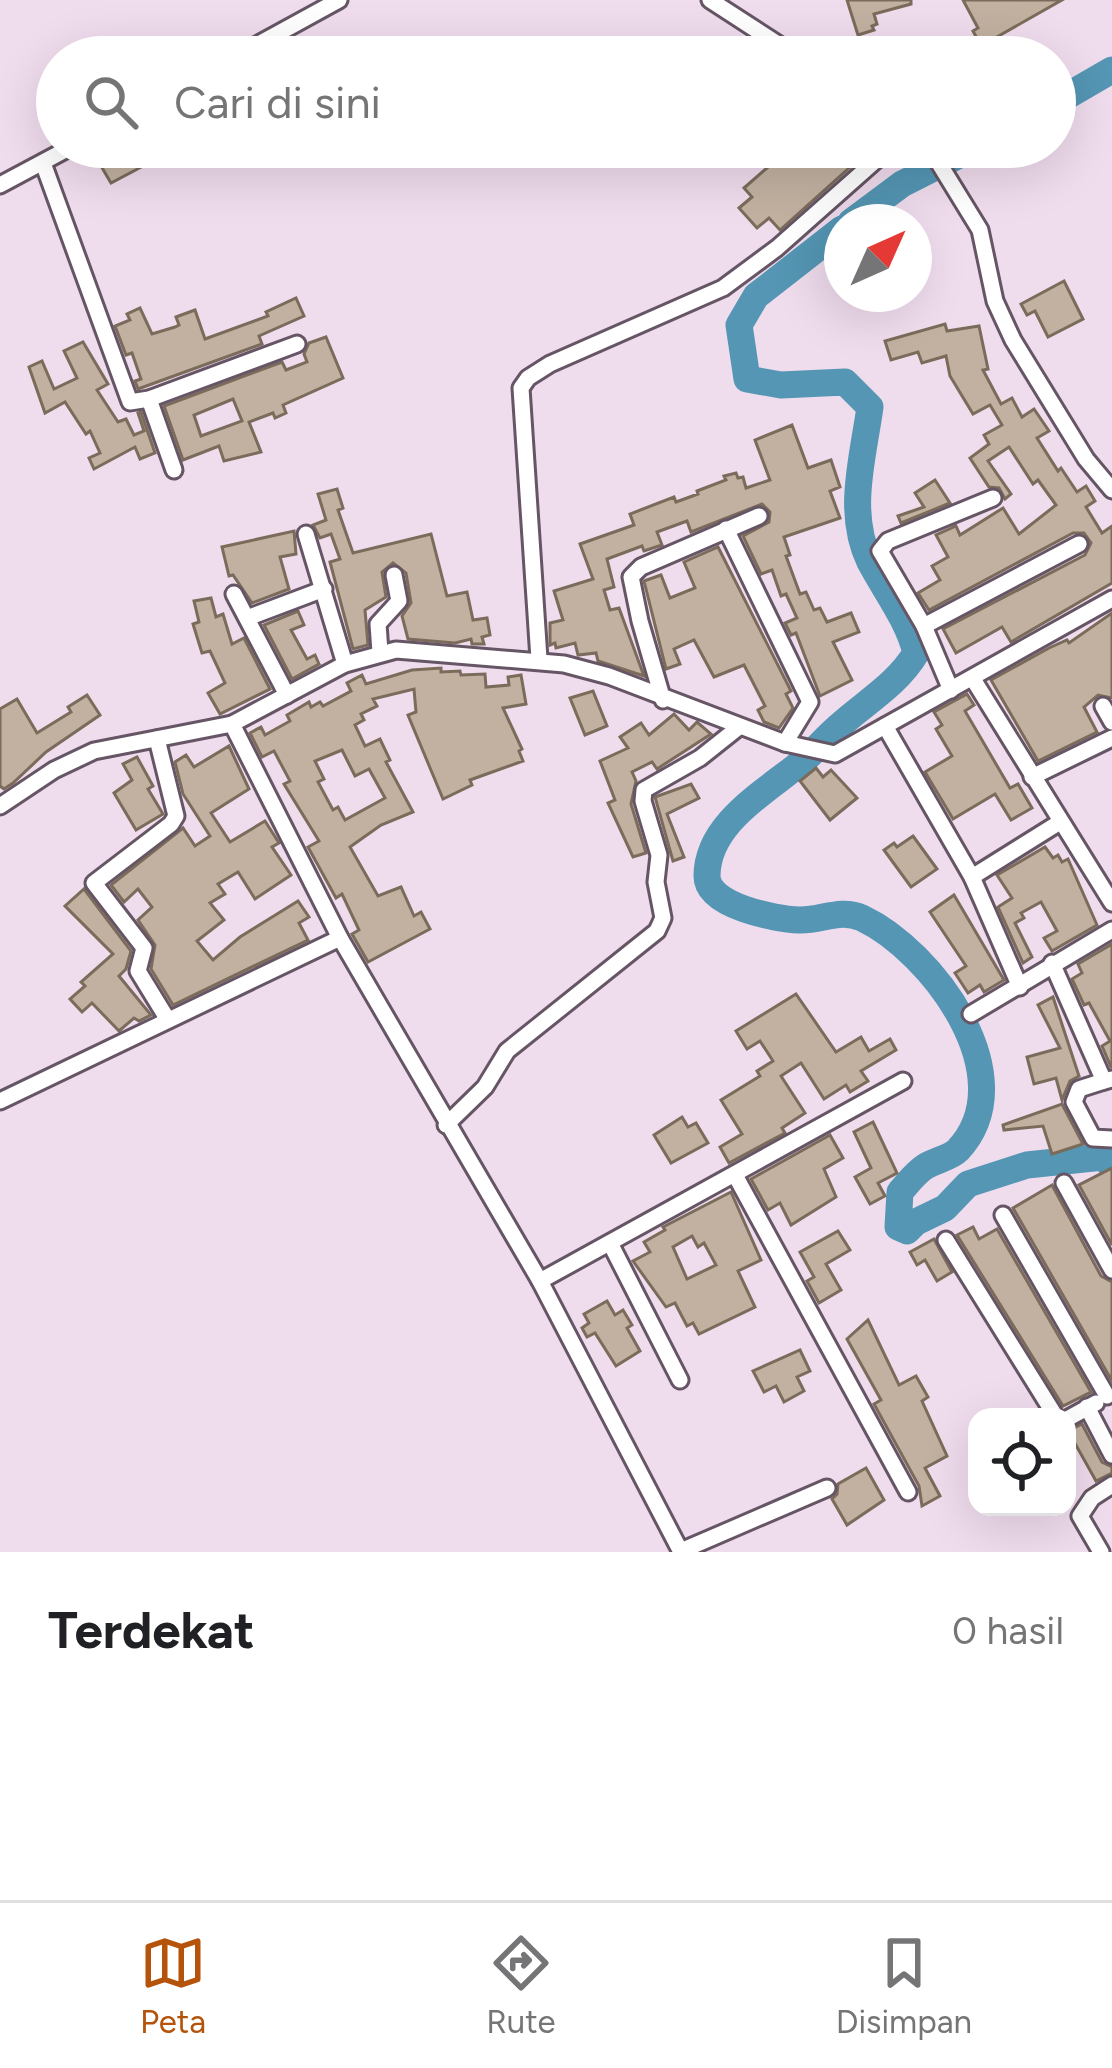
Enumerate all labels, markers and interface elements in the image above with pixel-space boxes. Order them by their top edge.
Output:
search box [36,36,1076,168]
icon: search [78,69,144,135]
text: Cari di sini [174,75,381,129]
north arrow [824,204,932,312]
map controls [968,1408,1076,1516]
button: locate [968,1408,1076,1516]
text: Terdekat [48,1600,254,1661]
text: 0 hasil [952,1607,1064,1654]
tab: Peta [140,1930,206,2041]
tab: Rute [486,1930,556,2041]
tab: Disimpan [836,1930,972,2041]

